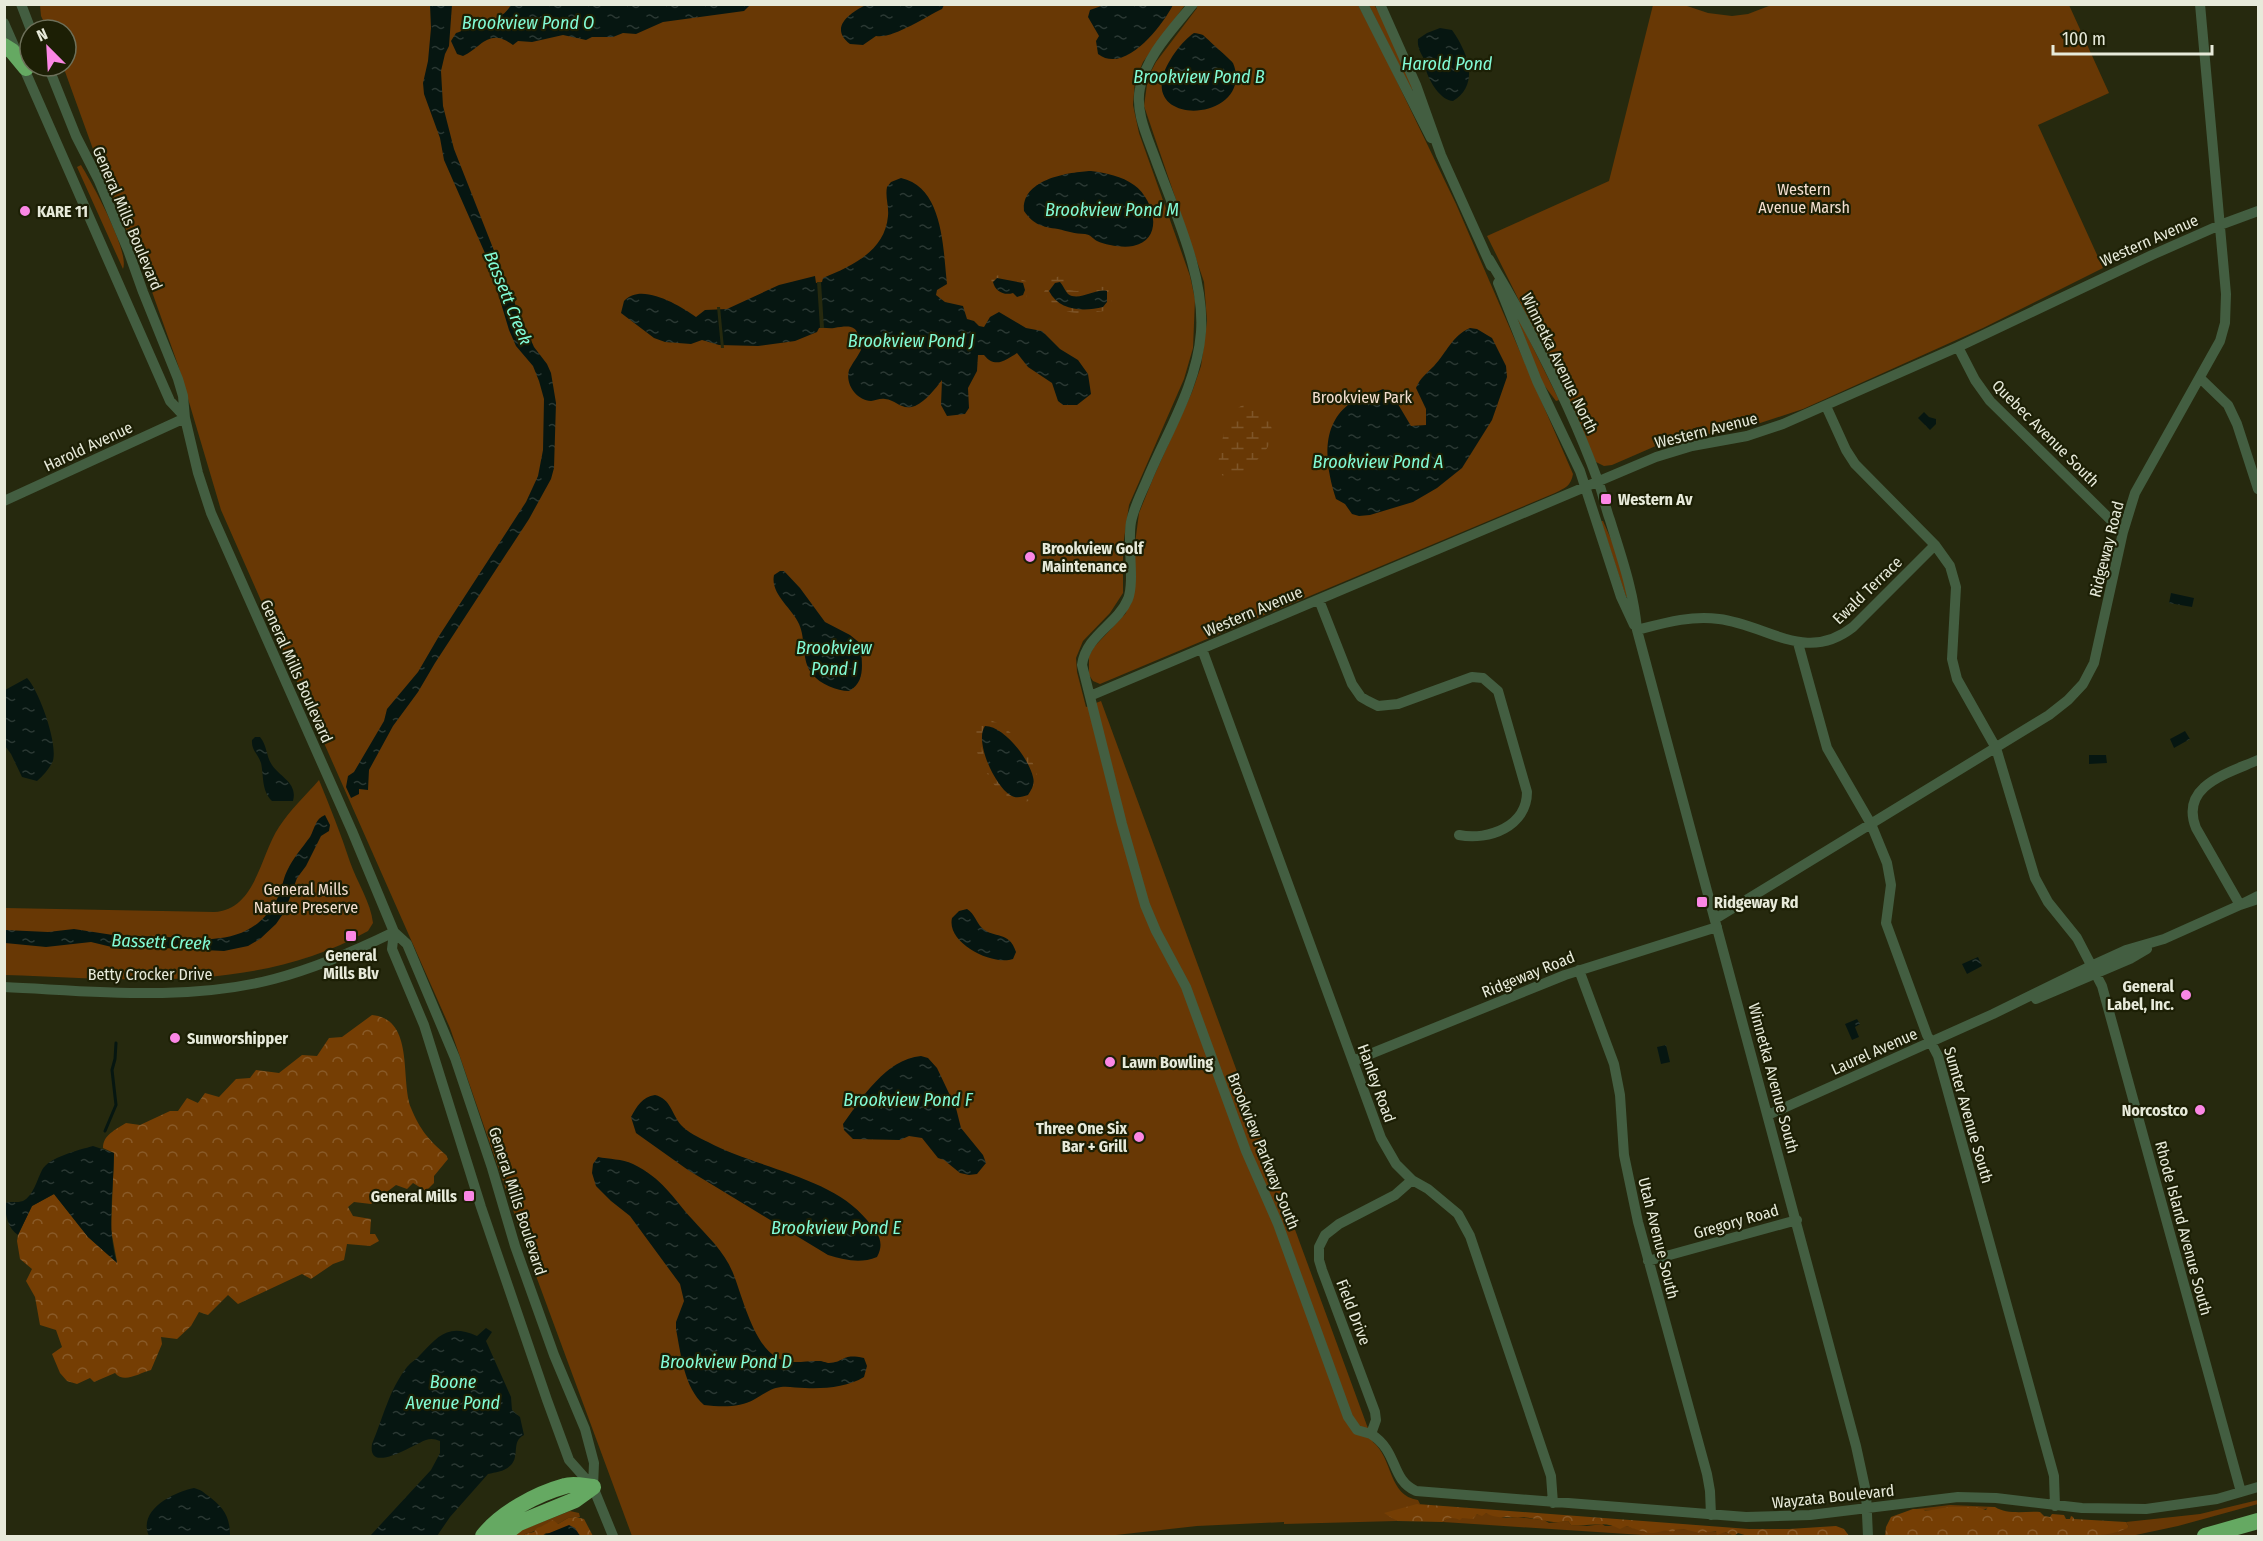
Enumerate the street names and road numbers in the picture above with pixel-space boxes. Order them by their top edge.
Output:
street label: General Mills Boulevard [89,143,166,293]
street label: Western Avenue [2097,210,2201,271]
street label: Winnetka Avenue North [1517,290,1602,437]
street label: Quebec Avenue South [1988,376,2103,491]
street label: Western Avenue [1653,409,1760,452]
street label: Harold Avenue [41,418,136,475]
street label: Ridgeway Road [2085,499,2128,599]
street label: Ewald Terrace [1829,552,1906,628]
street label: Western Avenue [1201,582,1305,641]
street label: General Mills Boulevard [256,597,337,746]
street label: Ridgeway Road [1479,947,1577,1002]
street label: Betty Crocker Drive [88,965,212,984]
street label: Winnetka Avenue South [1744,1001,1803,1155]
street label: Laurel Avenue [1828,1024,1920,1079]
street label: Hanley Road [1354,1041,1399,1125]
street label: Sumter Avenue South [1940,1045,1997,1186]
street label: Brookview Parkway South [1223,1070,1304,1232]
street label: General Mills Boulevard [485,1125,550,1278]
street label: Rhode Island Avenue South [2151,1139,2216,1317]
street label: Utah Avenue South [1634,1175,1683,1301]
street label: Gregory Road [1691,1200,1781,1243]
street label: Field Drive [1332,1277,1375,1348]
street label: Wayzata Boulevard [1771,1481,1895,1512]

